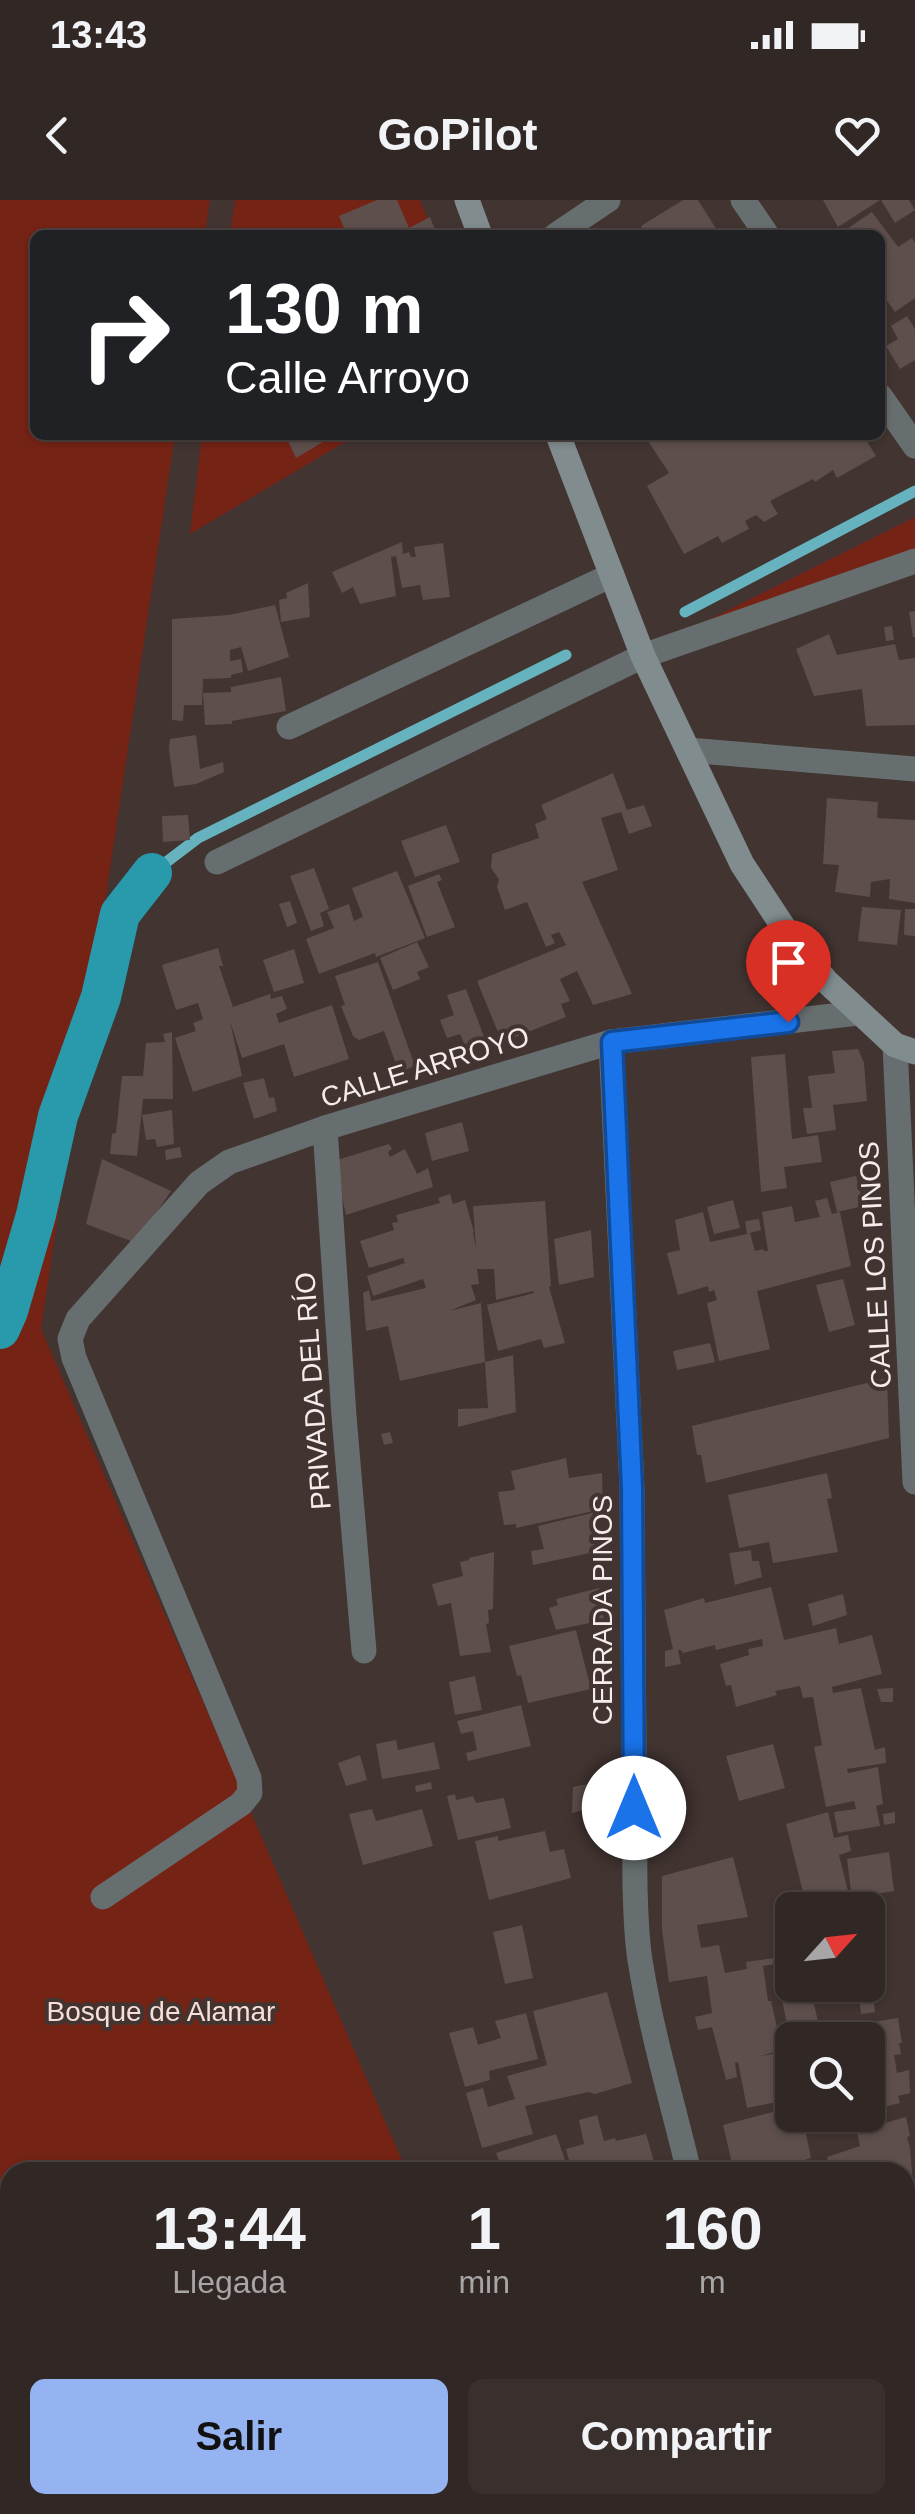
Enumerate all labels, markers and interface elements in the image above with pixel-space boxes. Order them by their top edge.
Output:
text: 13:43 [50,14,147,56]
icon: back [30,108,85,163]
icon: heart [830,108,885,163]
text: GoPilot [378,109,537,160]
icon: right [60,270,190,400]
text: 130 m [225,270,423,348]
text: Calle Arroyo [225,352,470,403]
pin [746,920,831,1023]
icon: arrive [761,935,816,990]
street label: CALLE ARROYO [317,1021,533,1113]
street label: CALLE LOS PINOS [853,1141,897,1389]
street label: PRIVADA DEL RÍO [289,1271,337,1511]
street label: CERRADA PINOS [587,1495,618,1725]
position arrow [582,1756,686,1860]
north arrow [775,1892,885,2002]
map controls [775,1892,885,2132]
park label: Bosque de Alamar [47,1996,275,2027]
button: search [775,2022,885,2132]
text: 13:44 [152,2195,306,2262]
text: 1 [467,2195,501,2262]
text: 160 [662,2195,763,2262]
text: Llegada [172,2264,286,2300]
text: min [458,2264,510,2300]
text: m [699,2264,726,2300]
button: Salir [30,2379,448,2494]
button: Compartir [468,2379,885,2494]

